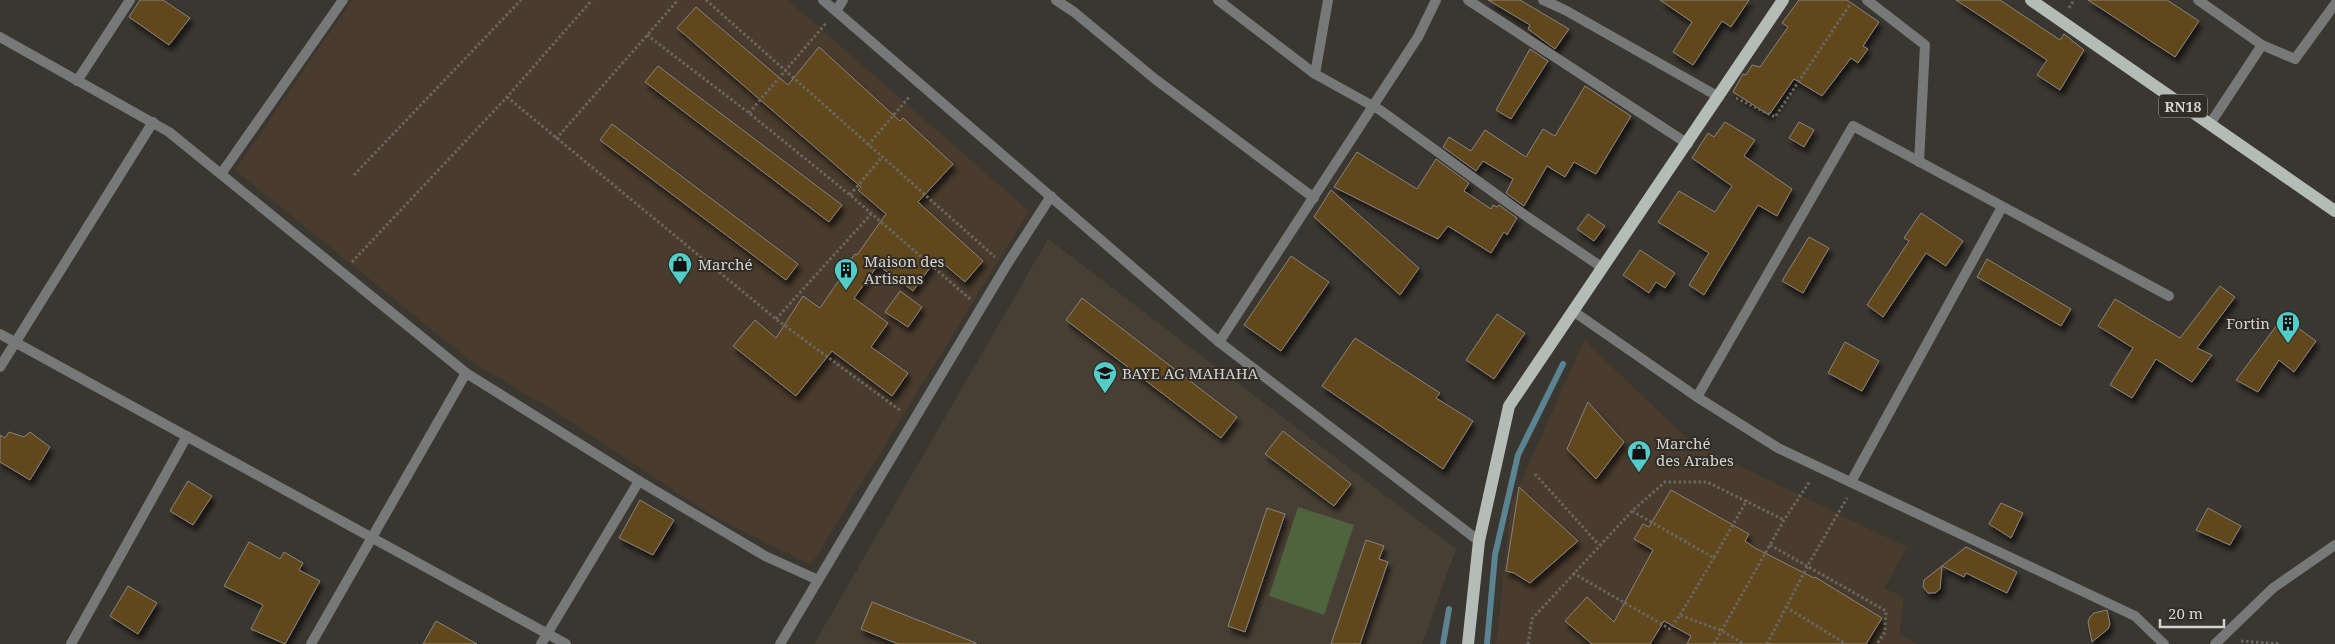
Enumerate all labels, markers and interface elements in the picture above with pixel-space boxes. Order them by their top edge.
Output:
road number: RN18 [2159,94,2207,118]
shop icon: Marché [667,251,693,285]
place label: Maison des Artisans [864,251,945,288]
place label: Marché [698,254,753,274]
building icon: Maison des Artisans [833,257,859,291]
building icon: Fortin [2275,310,2301,344]
place label: Fortin [2226,313,2270,333]
school or university icon: BAYE AG MAHAHA [1092,360,1118,394]
place label: BAYE AG MAHAHA [1122,363,1259,383]
place label: Marché des Arabes [1656,433,1734,470]
shop icon: Marché des Arabes [1626,439,1652,473]
scale bar [2160,596,2224,628]
text: 20 m [2168,603,2203,623]

